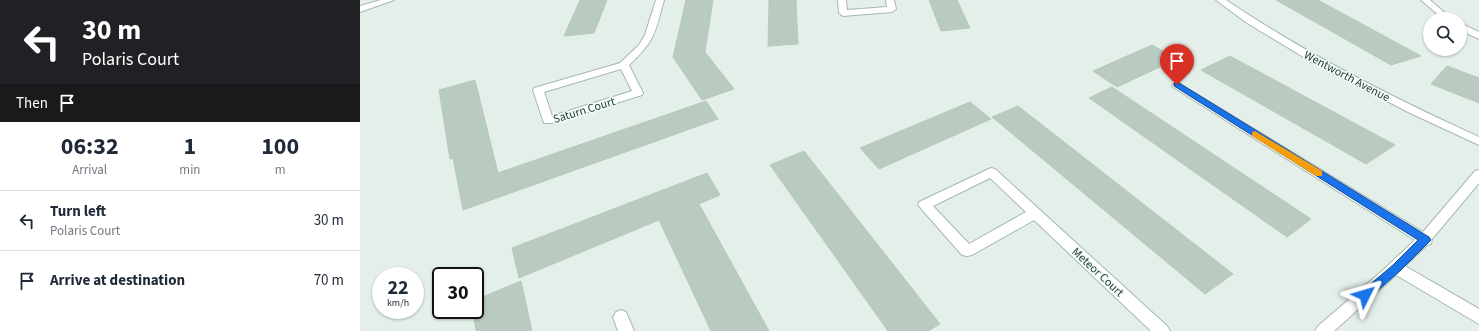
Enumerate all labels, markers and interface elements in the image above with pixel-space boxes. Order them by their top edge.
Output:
text: 30 m [82,10,141,50]
map controls [1423,12,1467,56]
button: search [1423,12,1467,56]
icon: left [16,16,68,68]
pin [1160,44,1194,85]
text: Polaris Court [82,47,179,72]
street label: Wentworth Avenue [1301,47,1393,106]
icon: arrive [1166,50,1188,72]
icon: arrive [56,92,78,114]
text: Then [16,93,48,114]
street label: Saturn Court [551,93,617,128]
text: 06:32 [61,129,119,164]
text: 1 [184,129,196,164]
text: 100 [261,129,299,164]
text: Arrival [72,161,107,179]
text: min [179,161,200,179]
text: m [275,161,286,179]
text: Turn left [50,201,106,222]
icon: left [16,210,38,232]
text: 30 m [314,210,344,231]
text: Polaris Court [50,222,120,240]
street label: Meteor Court [1068,244,1127,301]
speed limit sign: 30 [432,267,484,319]
icon: arrive [16,270,38,292]
text: Arrive at destination [50,270,185,291]
text: 70 m [314,270,344,291]
text: 22 [387,274,409,302]
position arrow [1344,274,1386,316]
text: km/h [387,296,409,310]

